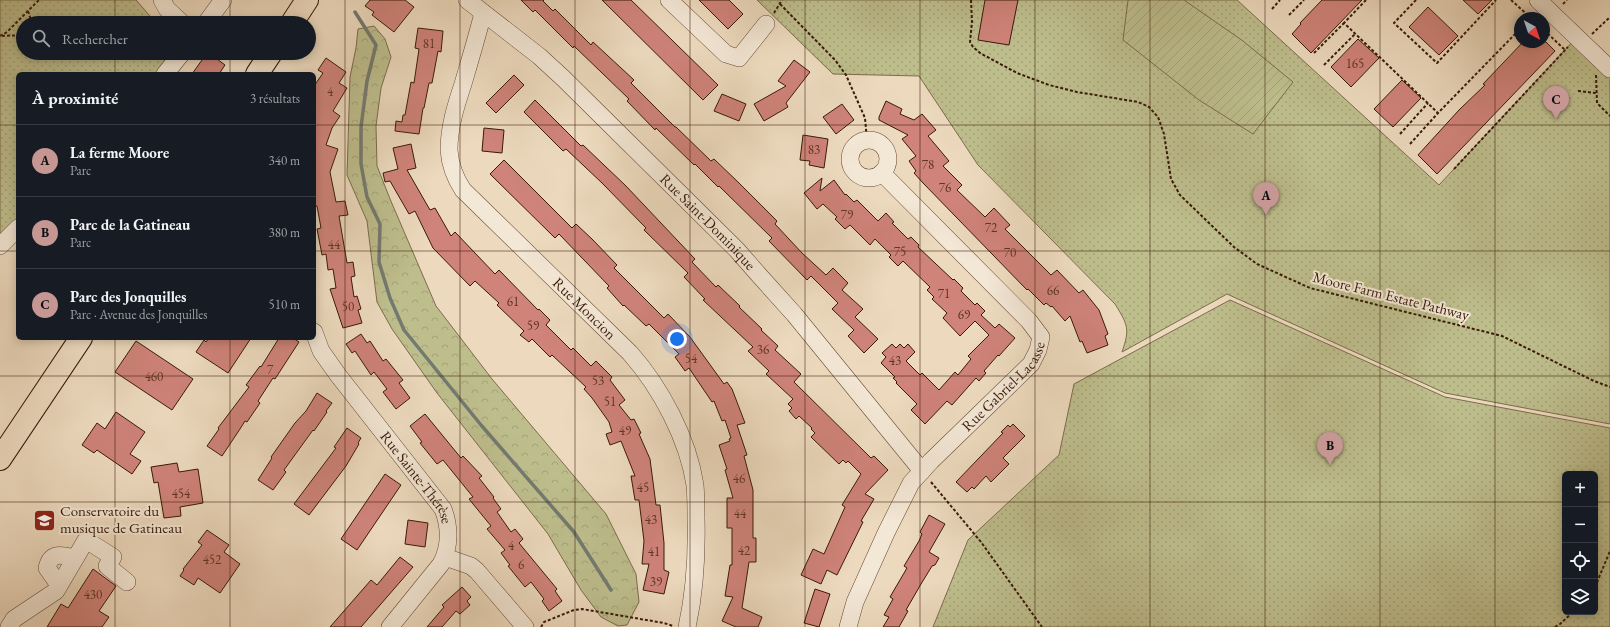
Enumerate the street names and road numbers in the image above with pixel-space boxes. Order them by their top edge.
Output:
street label: Rue Saint-Dominique [656,169,760,274]
street label: Moore Farm Estate Pathway [1311,267,1472,324]
street label: Rue Moncion [549,273,620,343]
street label: Rue Gabriel-Lacasse [957,340,1049,435]
street label: Rue Sainte-Thérèse [376,427,457,525]

